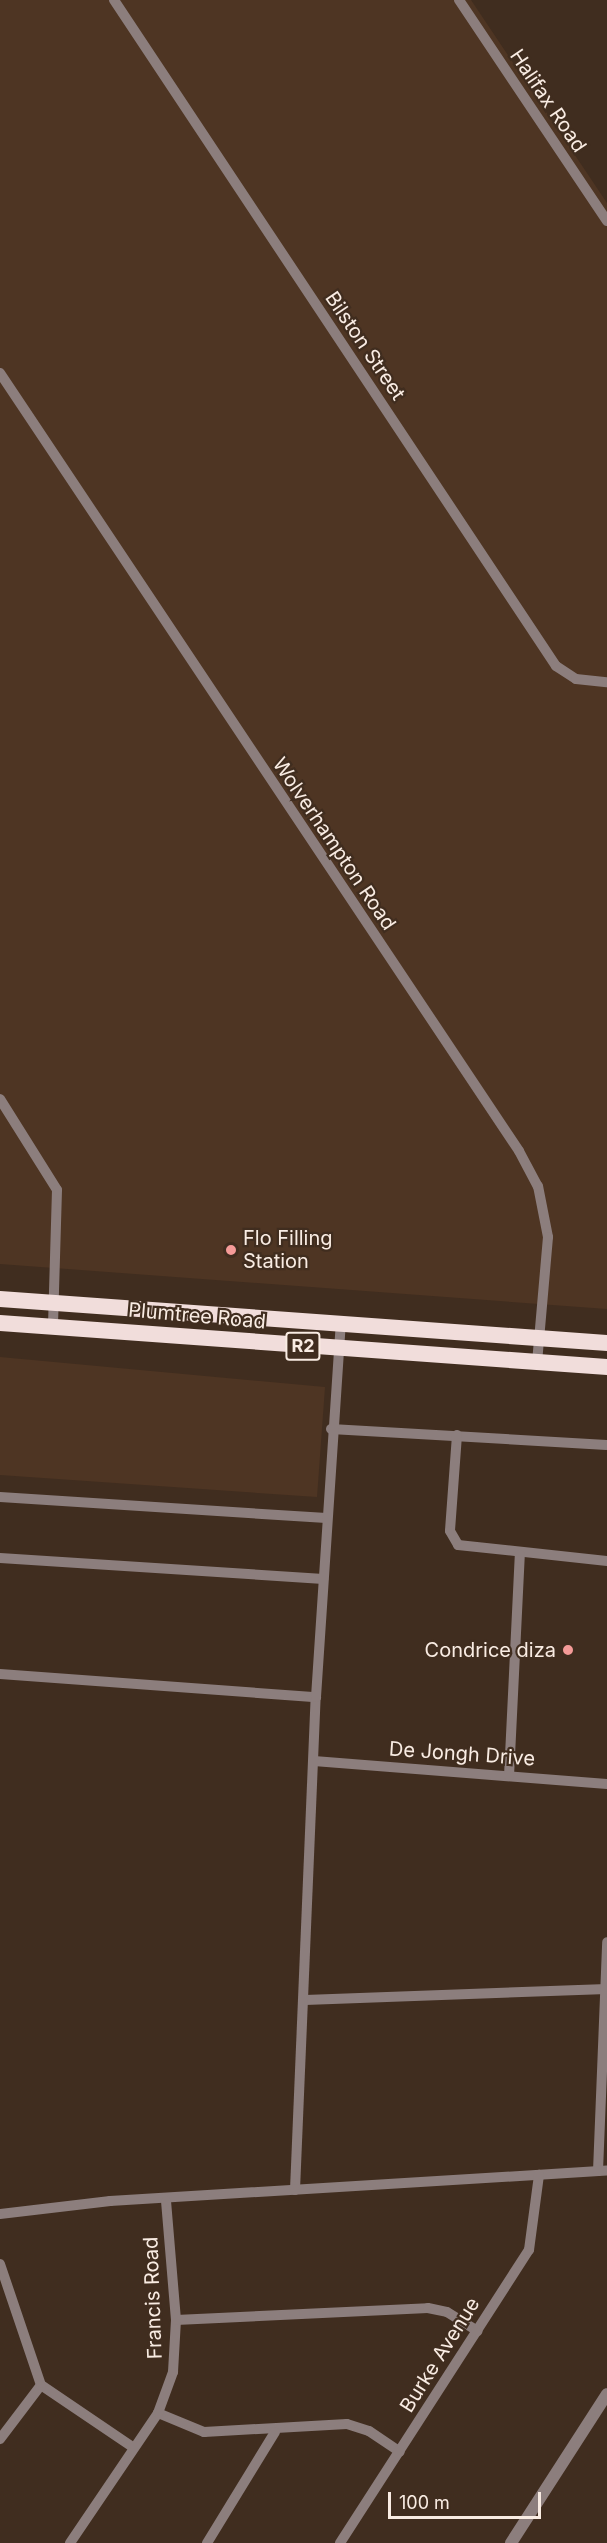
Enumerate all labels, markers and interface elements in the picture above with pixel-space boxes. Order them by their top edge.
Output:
street label: Halifax Road [505,45,591,157]
street label: Bilston Street [320,287,410,405]
street label: Wolverhampton Road [267,753,401,935]
place label: Flo Filling Station [243,1226,333,1273]
marker: Flo Filling Station [224,1243,238,1257]
street label: Plumtree Road [127,1298,267,1334]
road number: R2 [285,1331,321,1361]
place label: Condrice diza [425,1638,556,1662]
marker: Condrice diza [561,1643,575,1657]
street label: De Jongh Drive [388,1737,536,1771]
street label: Francis Road [139,2236,167,2360]
street label: Burke Avenue [395,2293,485,2417]
scale bar [391,2480,544,2518]
text: 100 m [399,2492,450,2513]

